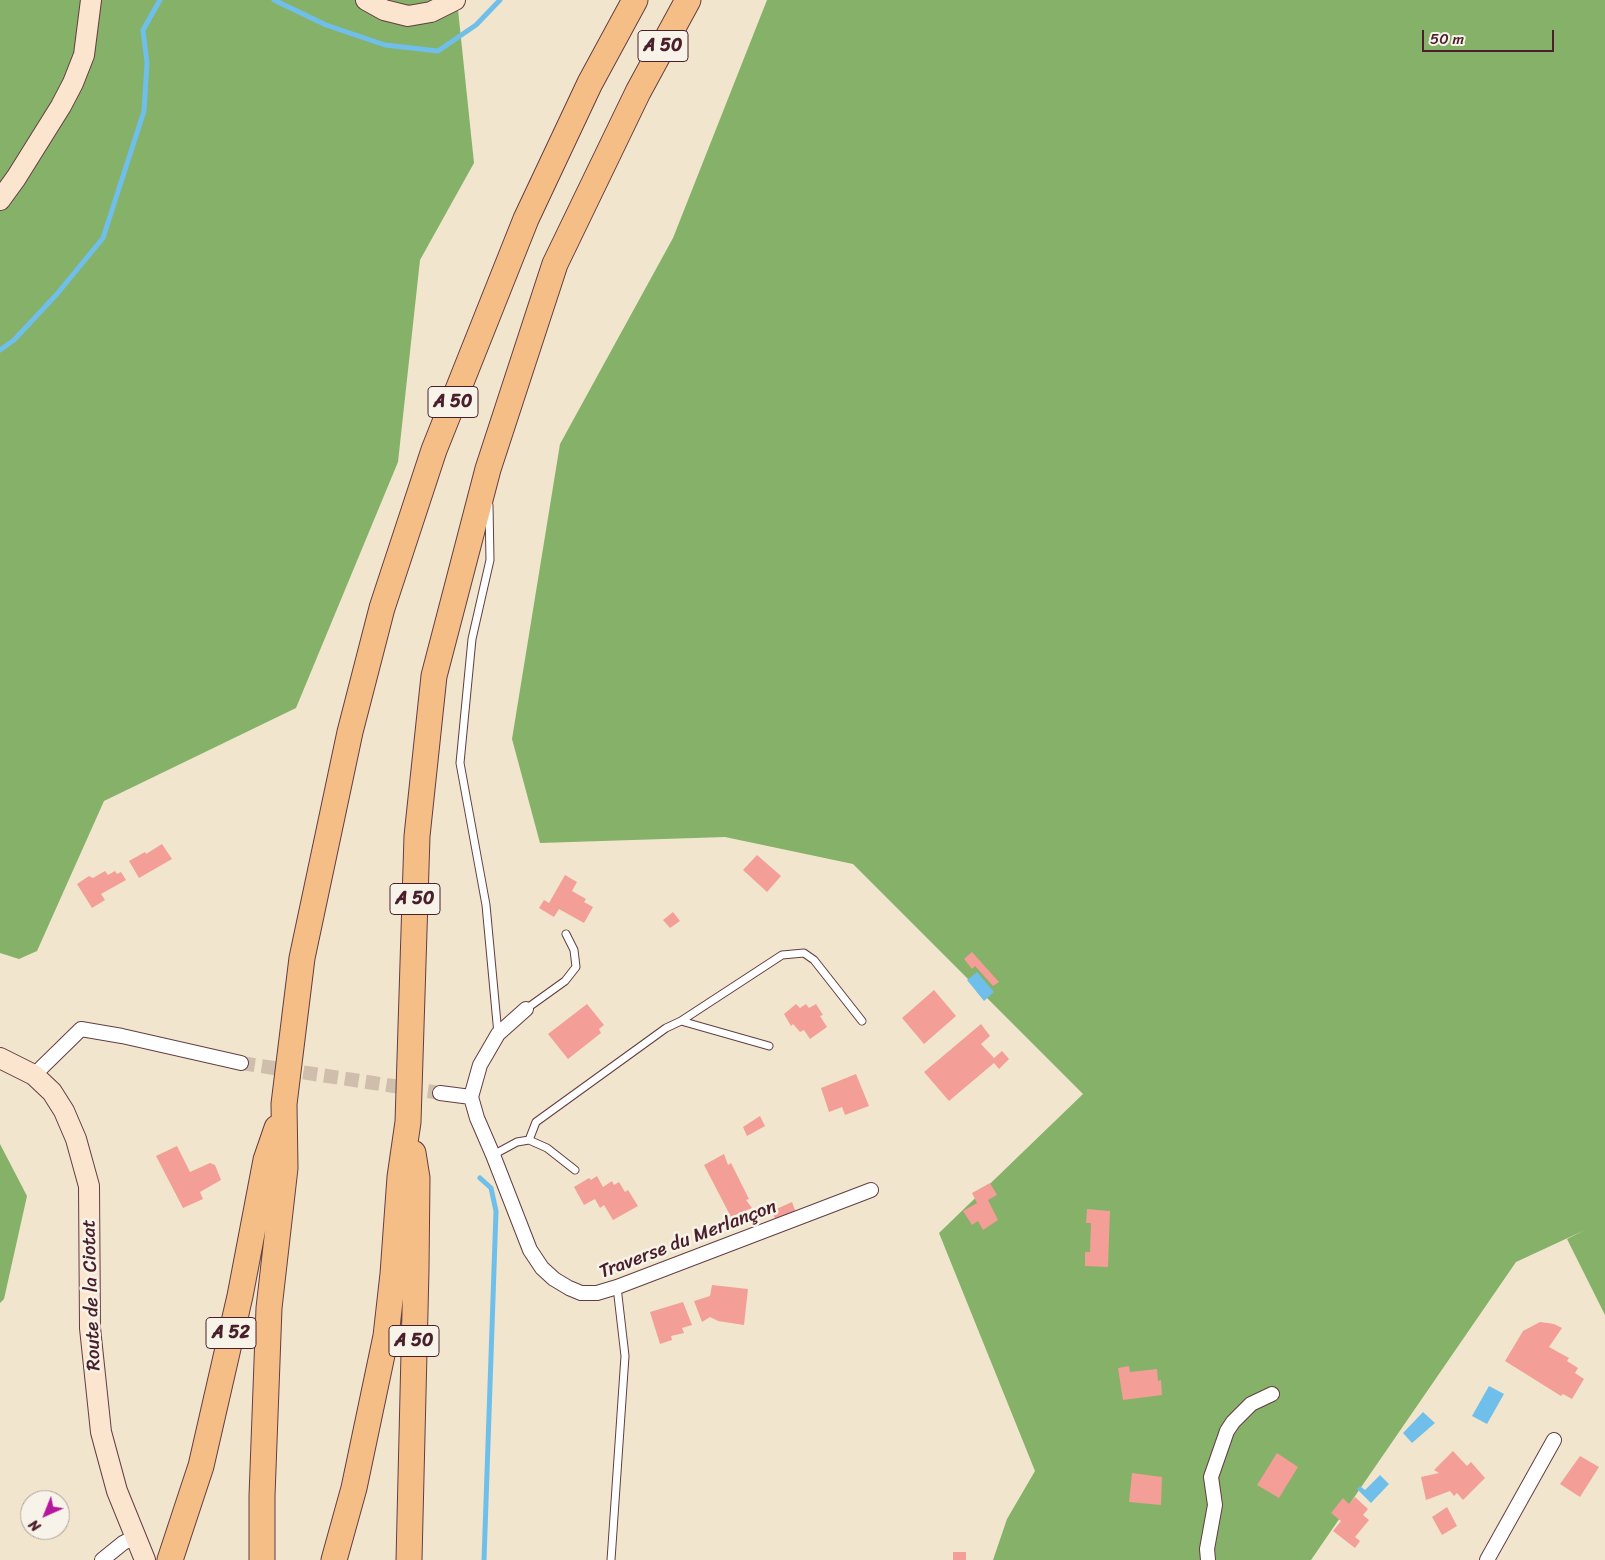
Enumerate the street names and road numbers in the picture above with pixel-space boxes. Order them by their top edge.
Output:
road number: A 50 [638,30,688,61]
road number: A 50 [428,387,478,418]
road number: A 50 [390,884,440,914]
street label: Traverse du Merlançon [596,1196,780,1284]
street label: Route de la Ciotat [78,1219,106,1371]
road number: A 52 [206,1318,256,1349]
road number: A 50 [389,1325,439,1356]

